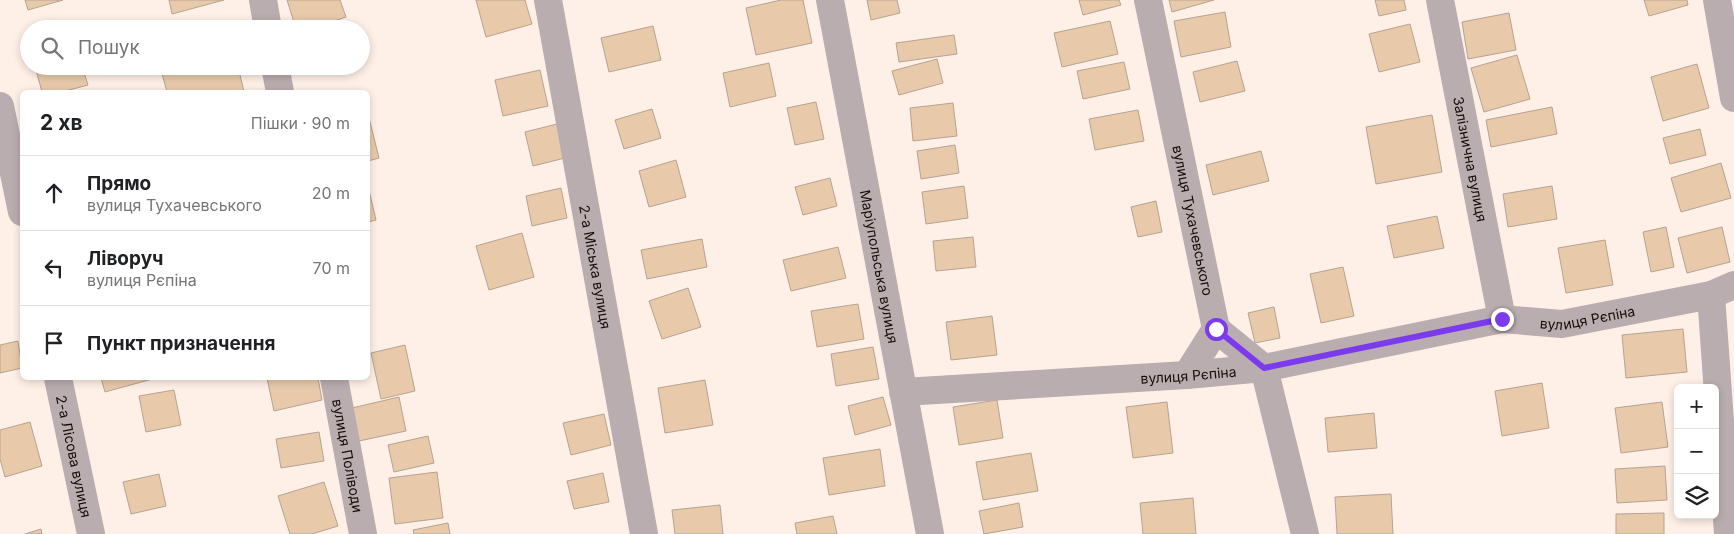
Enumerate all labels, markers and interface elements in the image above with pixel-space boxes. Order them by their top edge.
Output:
search box [20,20,370,75]
icon: search [38,34,66,62]
text: Пошук [78,36,140,59]
street label: Залізнична вулиця [1450,95,1491,223]
text: 2 хв [40,110,83,135]
text: Пішки · 90 m [251,113,350,133]
street label: вулиця Тухачевського [1170,144,1217,297]
text: Прямо [87,172,151,195]
icon: ahead [40,179,68,207]
text: 20 m [312,183,350,203]
street label: Маріупольська вулиця [857,188,903,344]
text: вулиця Тухачевського [87,195,262,215]
street label: 2-а Міська вулиця [576,203,615,330]
text: Ліворуч [87,247,163,270]
icon: left [40,254,68,282]
text: 70 m [313,258,350,278]
text: вулиця Рєпіна [87,270,197,290]
street label: вулиця Рєпіна [1539,302,1636,333]
route end [1491,308,1514,331]
route start [1205,318,1228,341]
icon: arrive [40,329,68,357]
text: Пункт призначення [87,332,275,355]
street label: вулиця Рєпіна [1140,362,1237,386]
map controls [1674,384,1719,519]
button: + [1674,384,1719,429]
street label: 2-а Лісова вулиця [53,394,96,519]
street label: вулиця Поліводи [330,397,367,514]
button: − [1674,429,1719,474]
button: layers [1674,474,1719,519]

